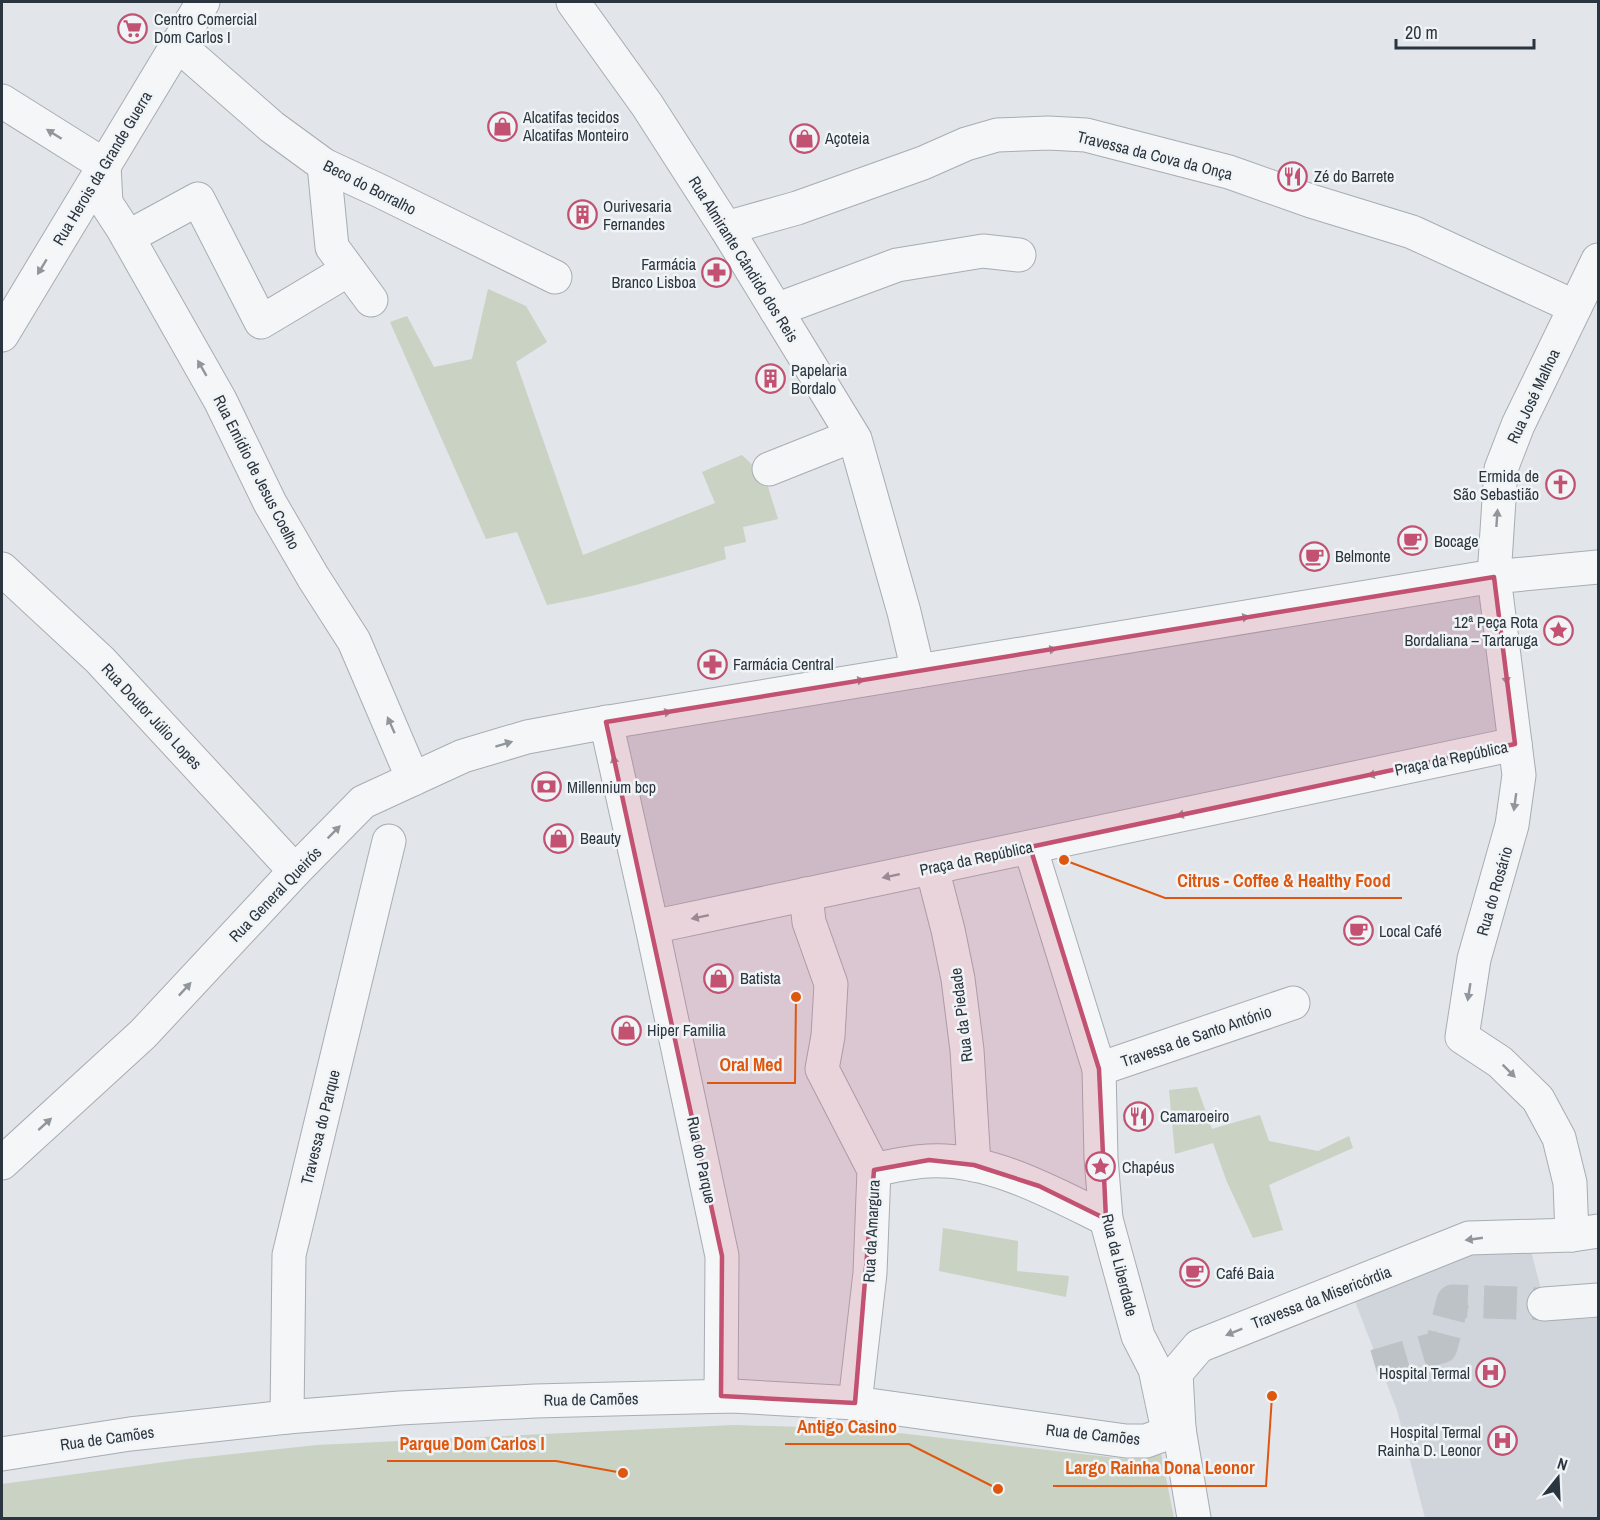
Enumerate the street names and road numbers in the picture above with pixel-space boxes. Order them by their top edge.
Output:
street label: Rua Herois da Grande Guerra [47,86,157,249]
street label: Travessa da Cova da Onça [1075,125,1236,185]
street label: Beco do Borralho [320,154,420,220]
street label: Rua Almirante Cândido dos Reis [684,172,804,346]
street label: Rua José Malhoa [1501,344,1565,447]
street label: Rua Emídio de Jesus Coelho [208,391,306,553]
street label: Rua Doutor Júlio Lopes [97,658,207,774]
street label: Praça da República [1392,735,1510,781]
street label: Praça da República [917,835,1035,881]
street label: Rua General Queirós [224,842,326,946]
street label: Rua do Rosário [1471,844,1517,938]
street label: Rua da Piedade [944,967,978,1063]
street label: Travessa de Santo António [1118,1000,1274,1072]
street label: Travessa do Parque [295,1067,345,1187]
street label: Rua do Parque [682,1115,722,1205]
street label: Rua da Amargura [857,1178,885,1283]
street label: Rua da Liberdade [1097,1211,1143,1319]
street label: Travessa da Misericórdia [1248,1260,1395,1334]
street label: Rua de Camões [543,1387,639,1411]
street label: Rua de Camões [1045,1418,1141,1450]
street label: Rua de Camões [59,1421,155,1455]

